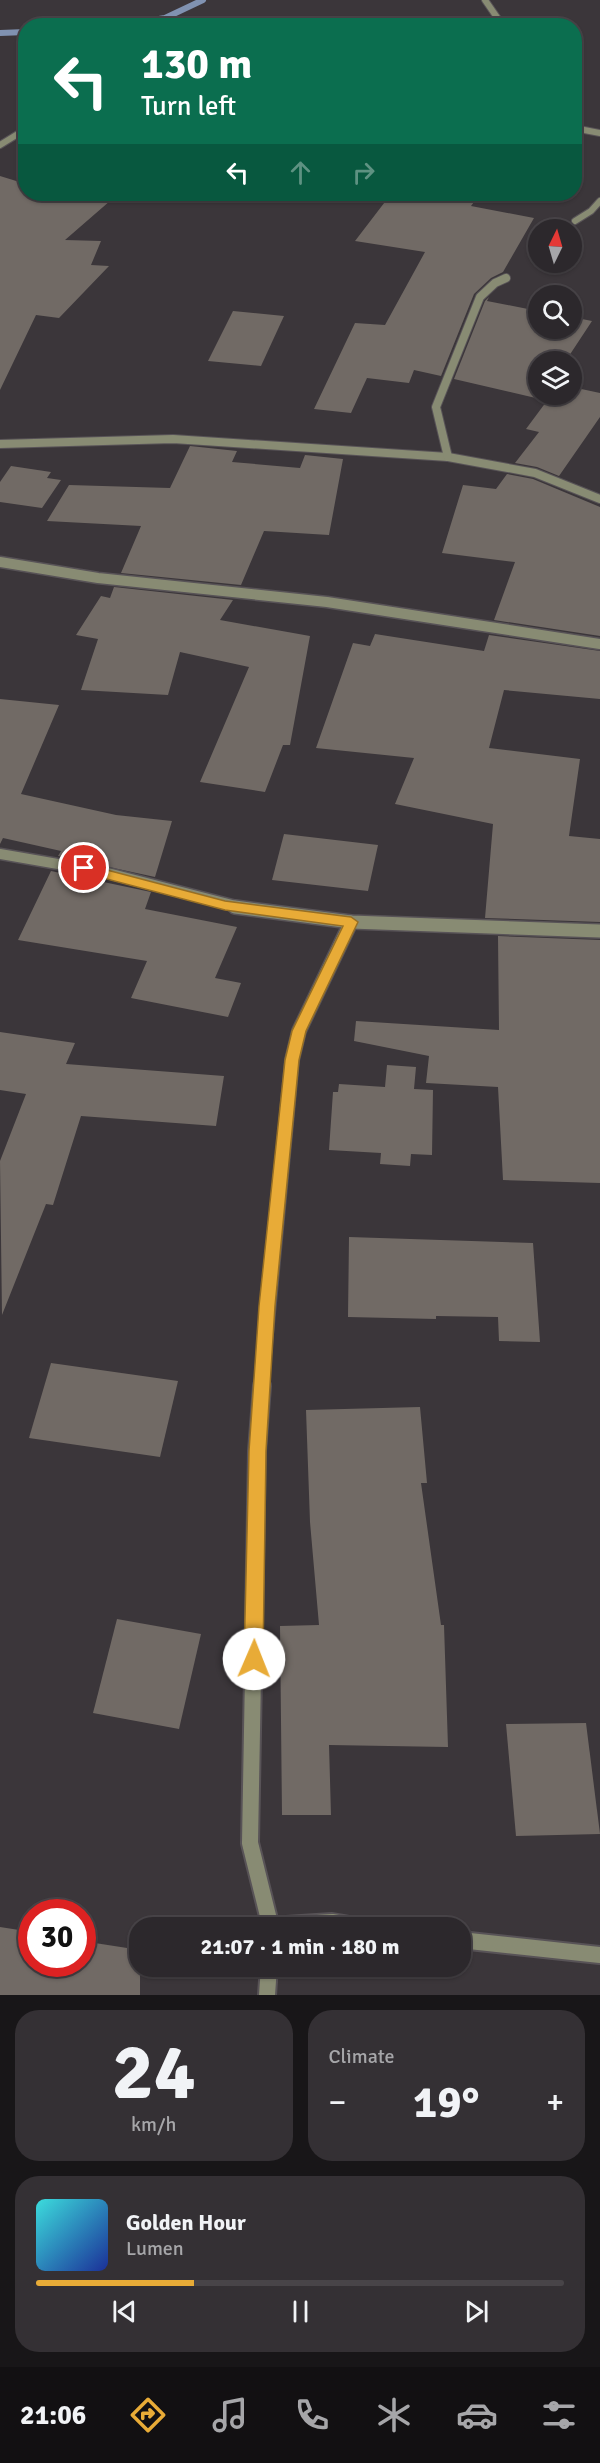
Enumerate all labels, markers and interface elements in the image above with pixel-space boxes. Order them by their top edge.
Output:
text: 130 m [141,39,252,90]
icon: left [42,42,120,120]
text: Turn left [141,90,236,123]
icon: left [221,156,254,189]
icon: ahead [284,156,317,189]
icon: right [347,156,380,189]
north arrow [528,219,582,273]
map controls [528,219,582,405]
button: search [528,285,582,339]
button: layers [528,351,582,405]
pin [58,842,109,893]
icon: arrive [67,851,100,884]
position arrow [222,1627,286,1691]
speed limit sign: 30 [18,1899,96,1977]
text: 21:07 · 1 min · 180 m [200,1933,400,1960]
text: 24 [112,2025,196,2121]
text: Climate [329,2044,394,2069]
text: 19° [413,2075,480,2130]
text: − [329,2082,346,2123]
text: + [546,2082,564,2123]
text: km/h [131,2112,176,2137]
text: Golden Hour [126,2209,246,2236]
text: Lumen [126,2236,184,2261]
icon: previous [108,2295,141,2328]
icon: pause [284,2295,317,2328]
icon: next [460,2295,493,2328]
icon: directions [127,2394,169,2436]
icon: music [209,2394,251,2436]
icon: phone [291,2394,333,2436]
icon: climate [373,2394,415,2436]
icon: car [456,2394,498,2436]
icon: filters [538,2394,580,2436]
text: 21:06 [20,2399,86,2432]

